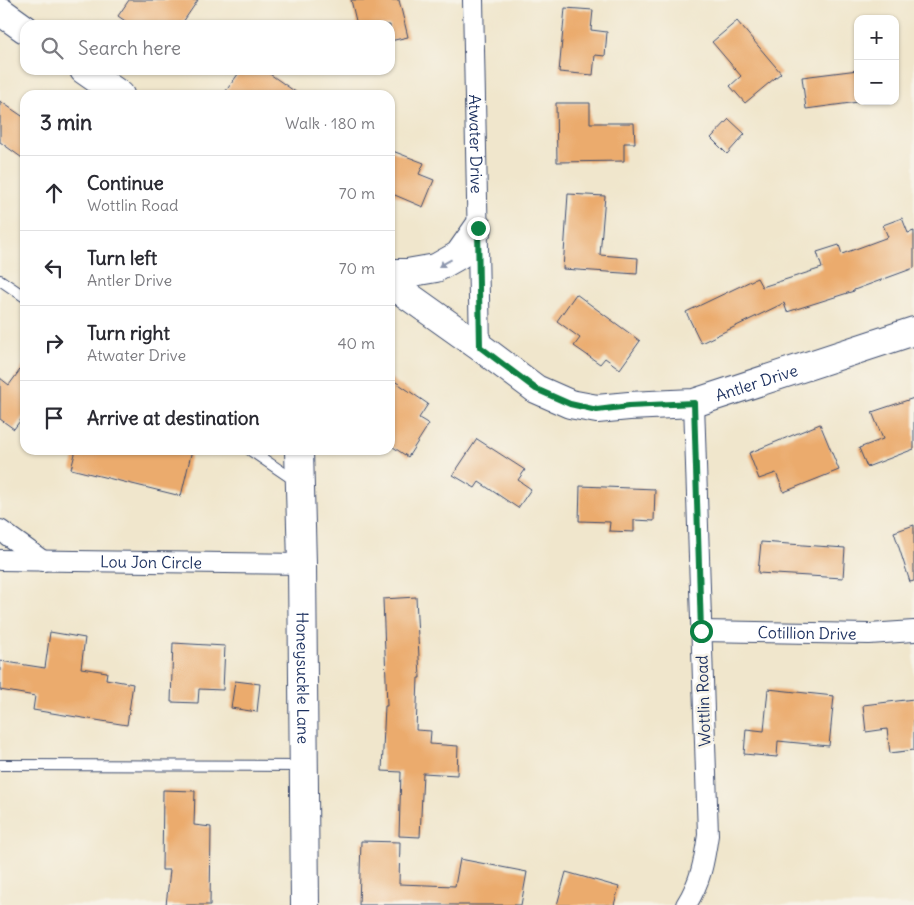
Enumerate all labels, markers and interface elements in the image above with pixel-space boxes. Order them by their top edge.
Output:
map controls [854,15,899,105]
button: + [854,15,899,60]
search box [20,20,395,75]
icon: search [38,34,66,62]
text: Search here [78,36,181,60]
button: − [854,60,899,105]
street label: Atwater Drive [465,94,487,194]
text: 3 min [40,109,92,136]
text: Walk · 180 m [285,113,375,133]
text: Continue [87,171,164,195]
icon: ahead [40,179,68,207]
text: 70 m [339,183,375,203]
text: Wottlin Road [87,195,178,215]
route end [467,217,490,240]
text: Turn left [87,246,157,270]
icon: left [40,254,68,282]
text: 70 m [339,258,375,278]
one-way arrow [438,258,452,267]
text: Antler Drive [87,270,172,290]
text: Turn right [87,321,170,345]
icon: right [40,329,68,357]
text: 40 m [337,333,375,353]
text: Atwater Drive [87,345,186,365]
street label: Antler Drive [713,360,800,405]
icon: arrive [40,404,68,432]
text: Arrive at destination [87,406,260,430]
street label: Lou Jon Circle [100,551,202,573]
street label: Honeysuckle Lane [292,612,314,744]
route start [690,620,713,643]
street label: Cotillion Drive [757,622,857,644]
street label: Wottlin Road [691,655,715,747]

